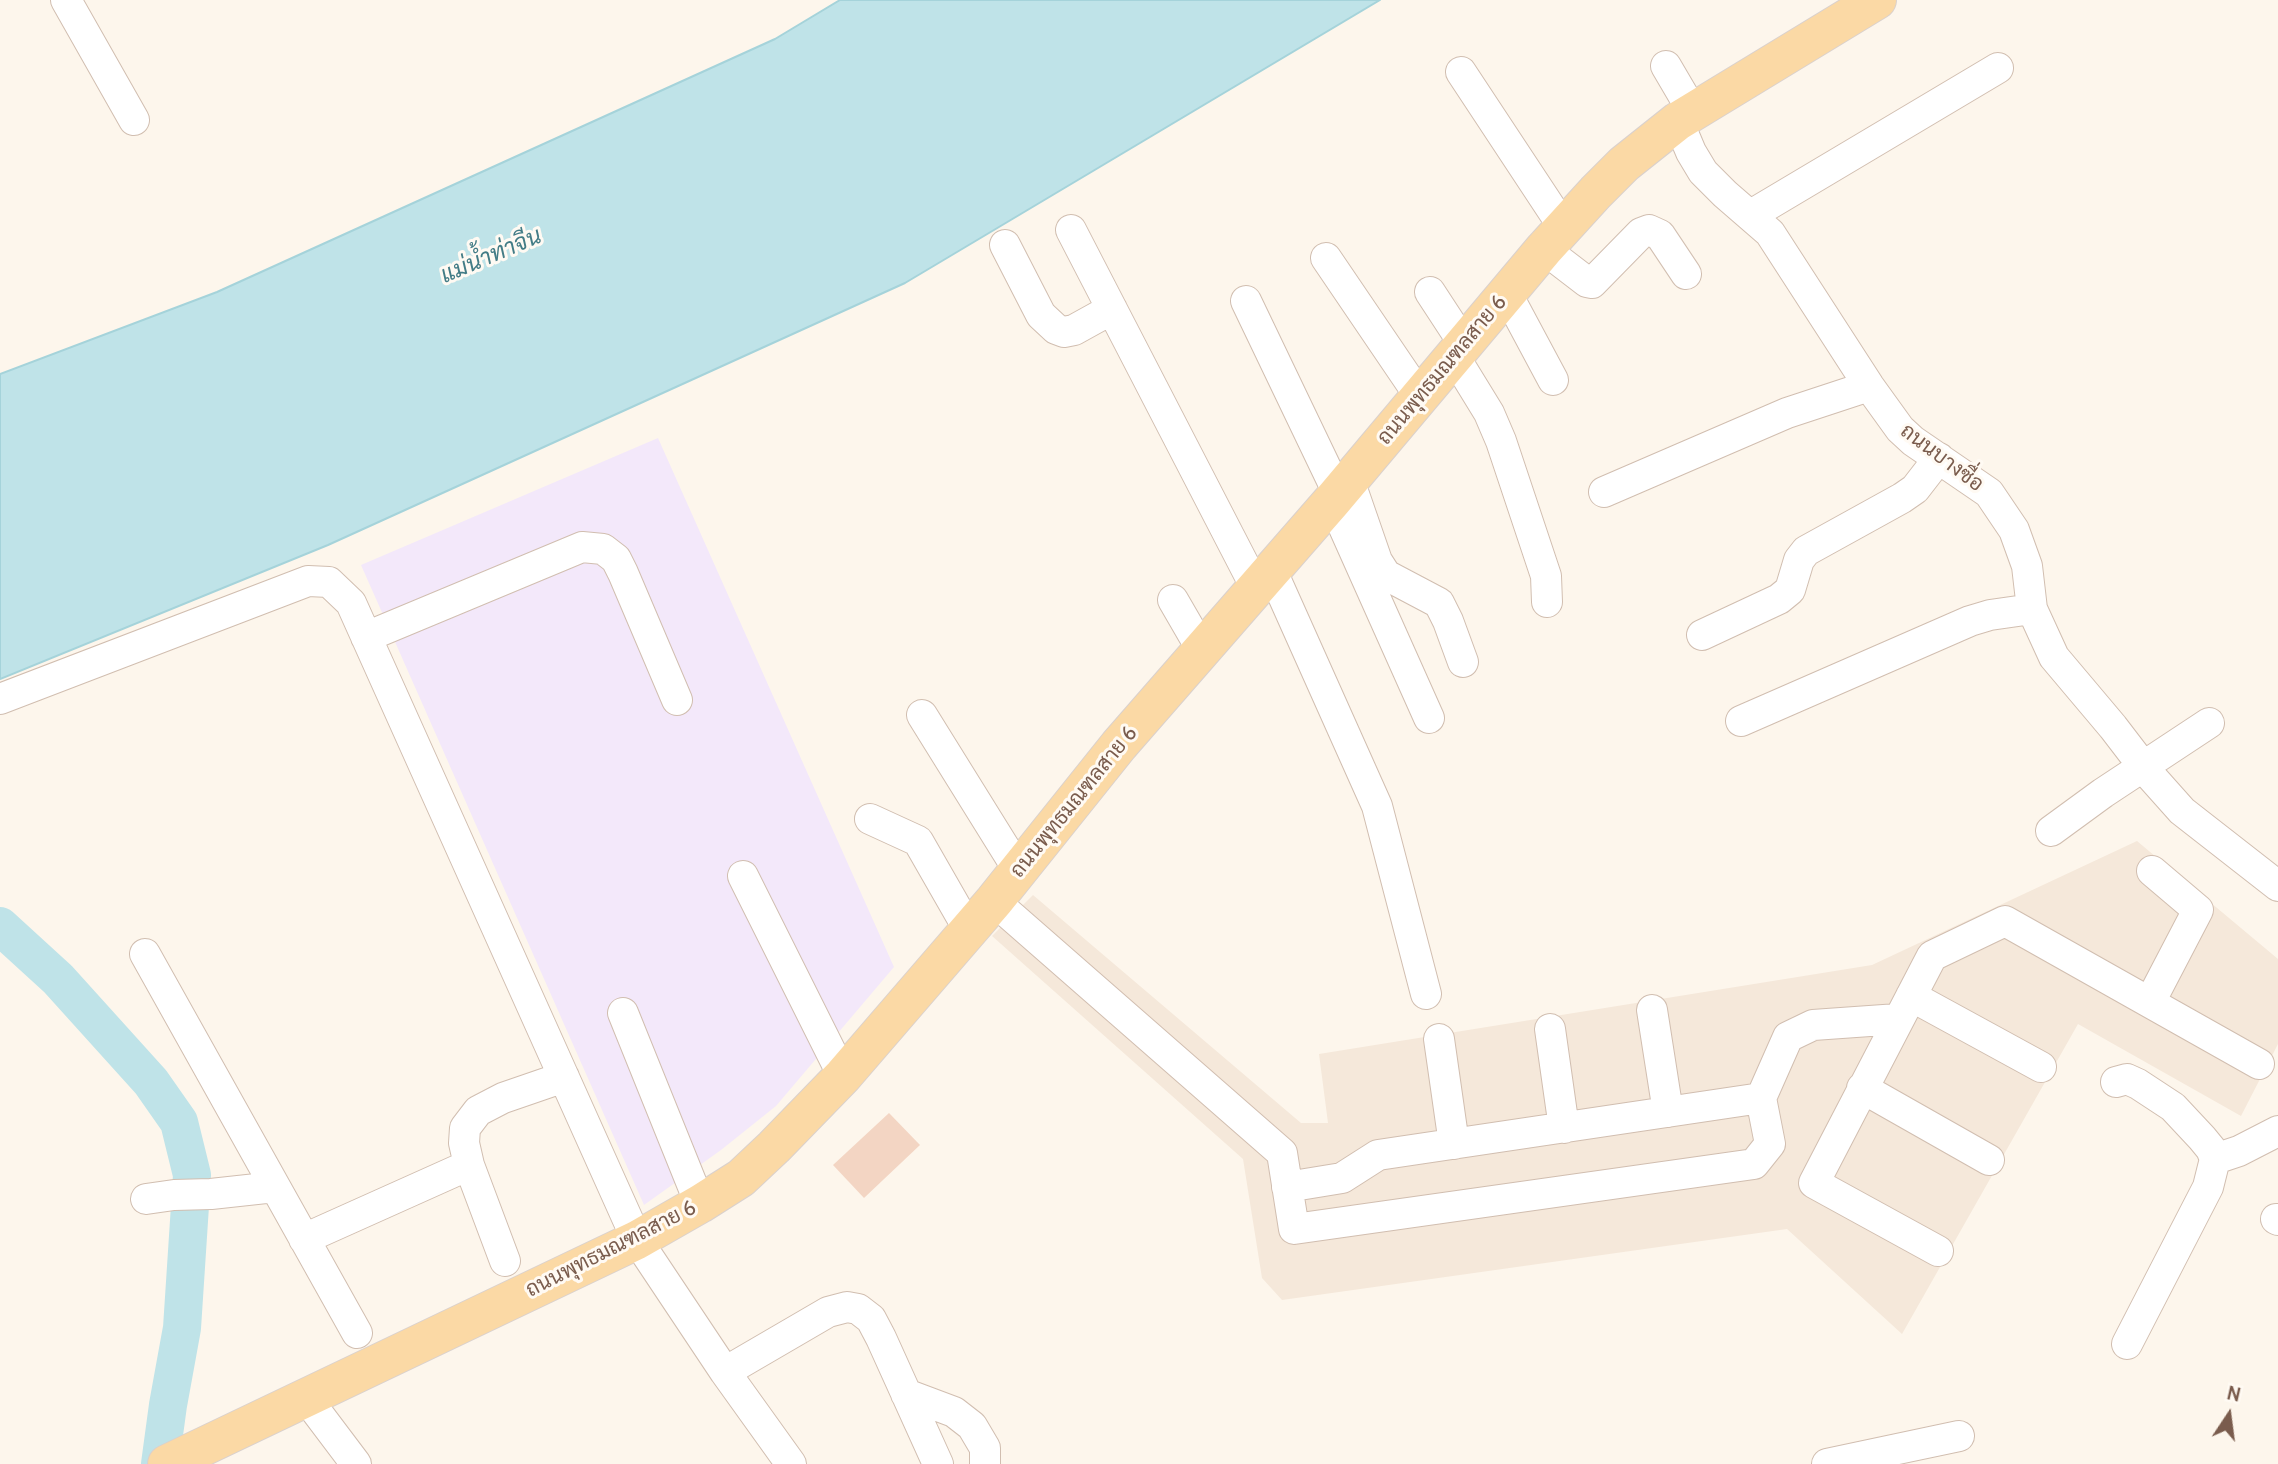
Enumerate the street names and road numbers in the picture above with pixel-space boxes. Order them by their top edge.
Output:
street label: ถนนพุทธมณฑลสาย 6 [1372,290,1512,450]
street label: ถนนบางซื่อ [1895,419,1989,497]
street label: ถนนพุทธมณฑลสาย 6 [1005,721,1143,883]
street label: ถนนพุทธมณฑลสาย 6 [522,1195,700,1303]

